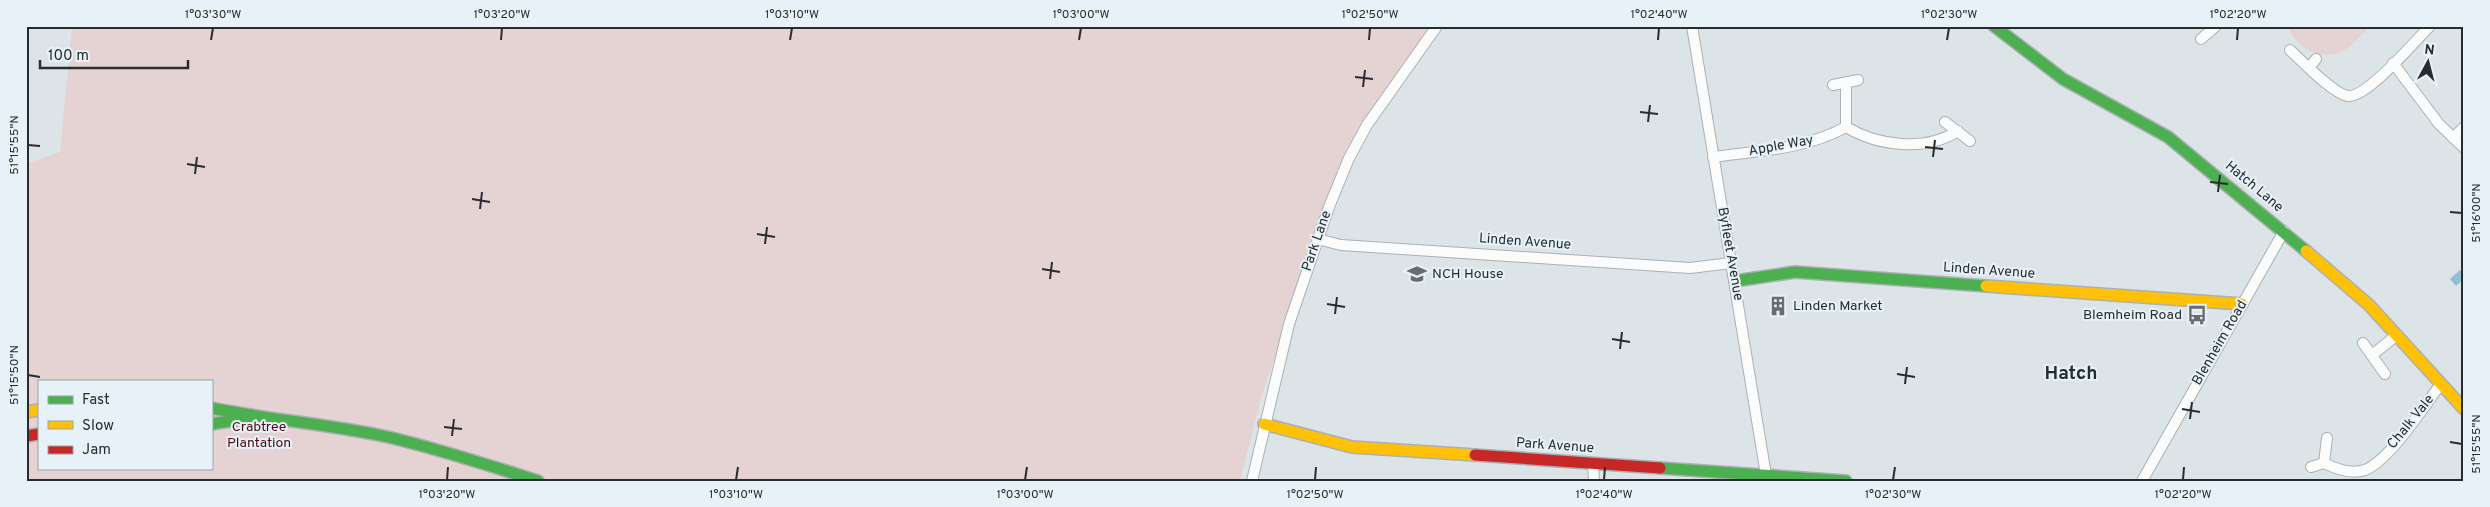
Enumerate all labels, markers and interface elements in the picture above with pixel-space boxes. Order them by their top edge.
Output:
text: 1°03'30"W [185,7,241,23]
text: 1°03'20"W [474,7,530,23]
text: 1°03'10"W [765,7,819,23]
text: 1°03'00"W [1052,7,1110,23]
text: 1°02'50"W [1341,7,1399,23]
text: 1°02'40"W [1630,7,1688,23]
text: 1°02'30"W [1921,7,1977,23]
text: 1°02'20"W [2210,7,2266,23]
scale bar [40,38,188,70]
north arrow [2402,38,2452,88]
text: N [2423,42,2435,60]
text: 100 m [48,47,89,66]
text: 51°15'55"N [7,115,23,175]
street label: Apple Way [1747,132,1815,160]
street label: Hatch Lane [2221,158,2287,216]
text: 51°16'00"N [2469,183,2485,243]
street label: Byfleet Avenue [1713,206,1747,302]
street label: Park Lane [1299,208,1335,274]
street label: Linden Avenue [1478,230,1572,254]
street label: Linden Avenue [1942,259,2036,283]
school or university icon: NCH House [1406,263,1428,285]
place label: NCH House [1432,266,1503,283]
building icon: Linden Market [1767,295,1789,317]
place label: Linden Market [1793,298,1883,315]
street label: Blenheim Road [2189,298,2251,388]
bus stop icon: Blemheim Road [2186,304,2208,326]
place label: Blemheim Road [2083,307,2182,324]
text: 51°15'50"N [7,345,23,405]
district label: Hatch [2045,362,2097,386]
legend [38,380,212,470]
text: Fast [82,391,110,410]
street label: Chalk Vale [2384,391,2438,453]
text: 51°15'55"N [2469,414,2485,474]
text: Slow [82,417,114,436]
park label: Crabtree Plantation [227,419,291,452]
street label: Park Avenue [1515,435,1595,457]
text: Jam [82,441,111,460]
text: 1°03'20"W [419,487,475,503]
text: 1°03'10"W [709,487,763,503]
text: 1°03'00"W [996,487,1054,503]
text: 1°02'50"W [1286,487,1344,503]
text: 1°02'40"W [1575,487,1633,503]
text: 1°02'30"W [1865,487,1921,503]
text: 1°02'20"W [2155,487,2211,503]

